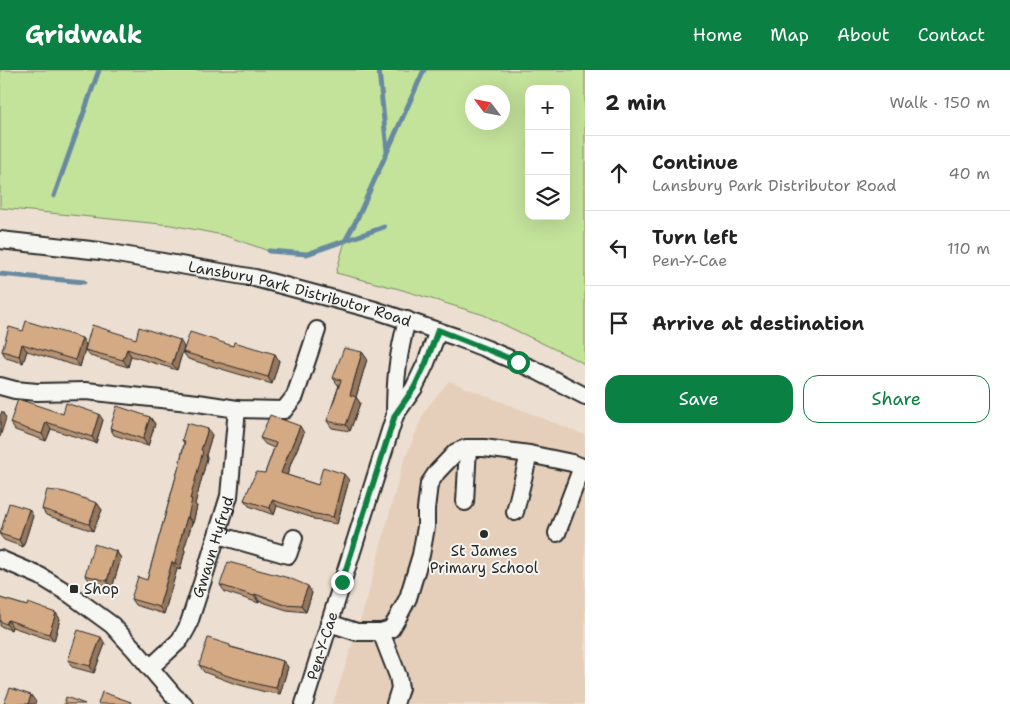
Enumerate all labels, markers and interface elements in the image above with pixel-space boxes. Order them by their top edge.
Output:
text: Gridwalk [25,19,142,51]
text: Home [693,23,742,47]
text: Map [770,23,809,47]
text: About [837,23,890,47]
text: Contact [918,23,985,47]
north arrow [465,85,510,130]
map controls [525,85,570,220]
button: + [525,85,570,130]
text: 2 min [605,89,666,117]
text: Walk · 150 m [889,92,990,113]
button: − [525,130,570,175]
text: Continue [652,150,738,175]
icon: ahead [605,159,633,187]
text: 40 m [948,163,990,184]
button: layers [525,175,570,220]
text: Lansbury Park Distributor Road [652,175,897,196]
text: Turn left [652,225,738,250]
icon: left [605,234,633,262]
text: 110 m [947,238,990,259]
text: Pen-Y-Cae [652,250,727,271]
street label: Lansbury Park Distributor Road [187,257,414,332]
icon: arrive [605,309,633,337]
text: Arrive at destination [652,311,864,336]
route start [507,351,530,374]
button: Save [605,375,793,423]
button: Share [803,375,990,423]
street label: Gwaun Hyfryd [188,493,238,600]
marker: St James Primary School [478,528,490,540]
place label: St James Primary School [430,541,539,578]
route end [331,571,354,594]
place label: Shop [84,579,119,599]
marker: Shop [68,583,80,595]
street label: Pen-Y-Cae [302,609,342,683]

